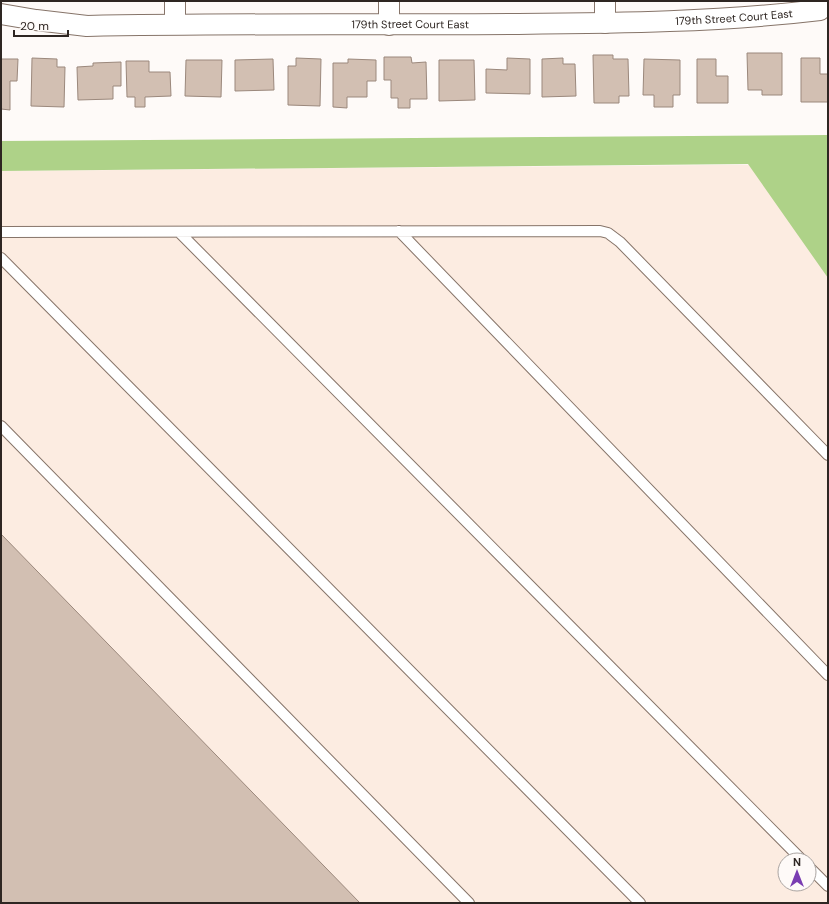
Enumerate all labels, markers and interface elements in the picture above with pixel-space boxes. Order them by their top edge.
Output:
street label: 179th Street Court East [675,6,793,28]
scale bar [14,12,68,38]
street label: 179th Street Court East [351,17,469,31]
text: 20 m [20,18,49,34]
north arrow [777,852,817,892]
text: N [793,855,801,869]

